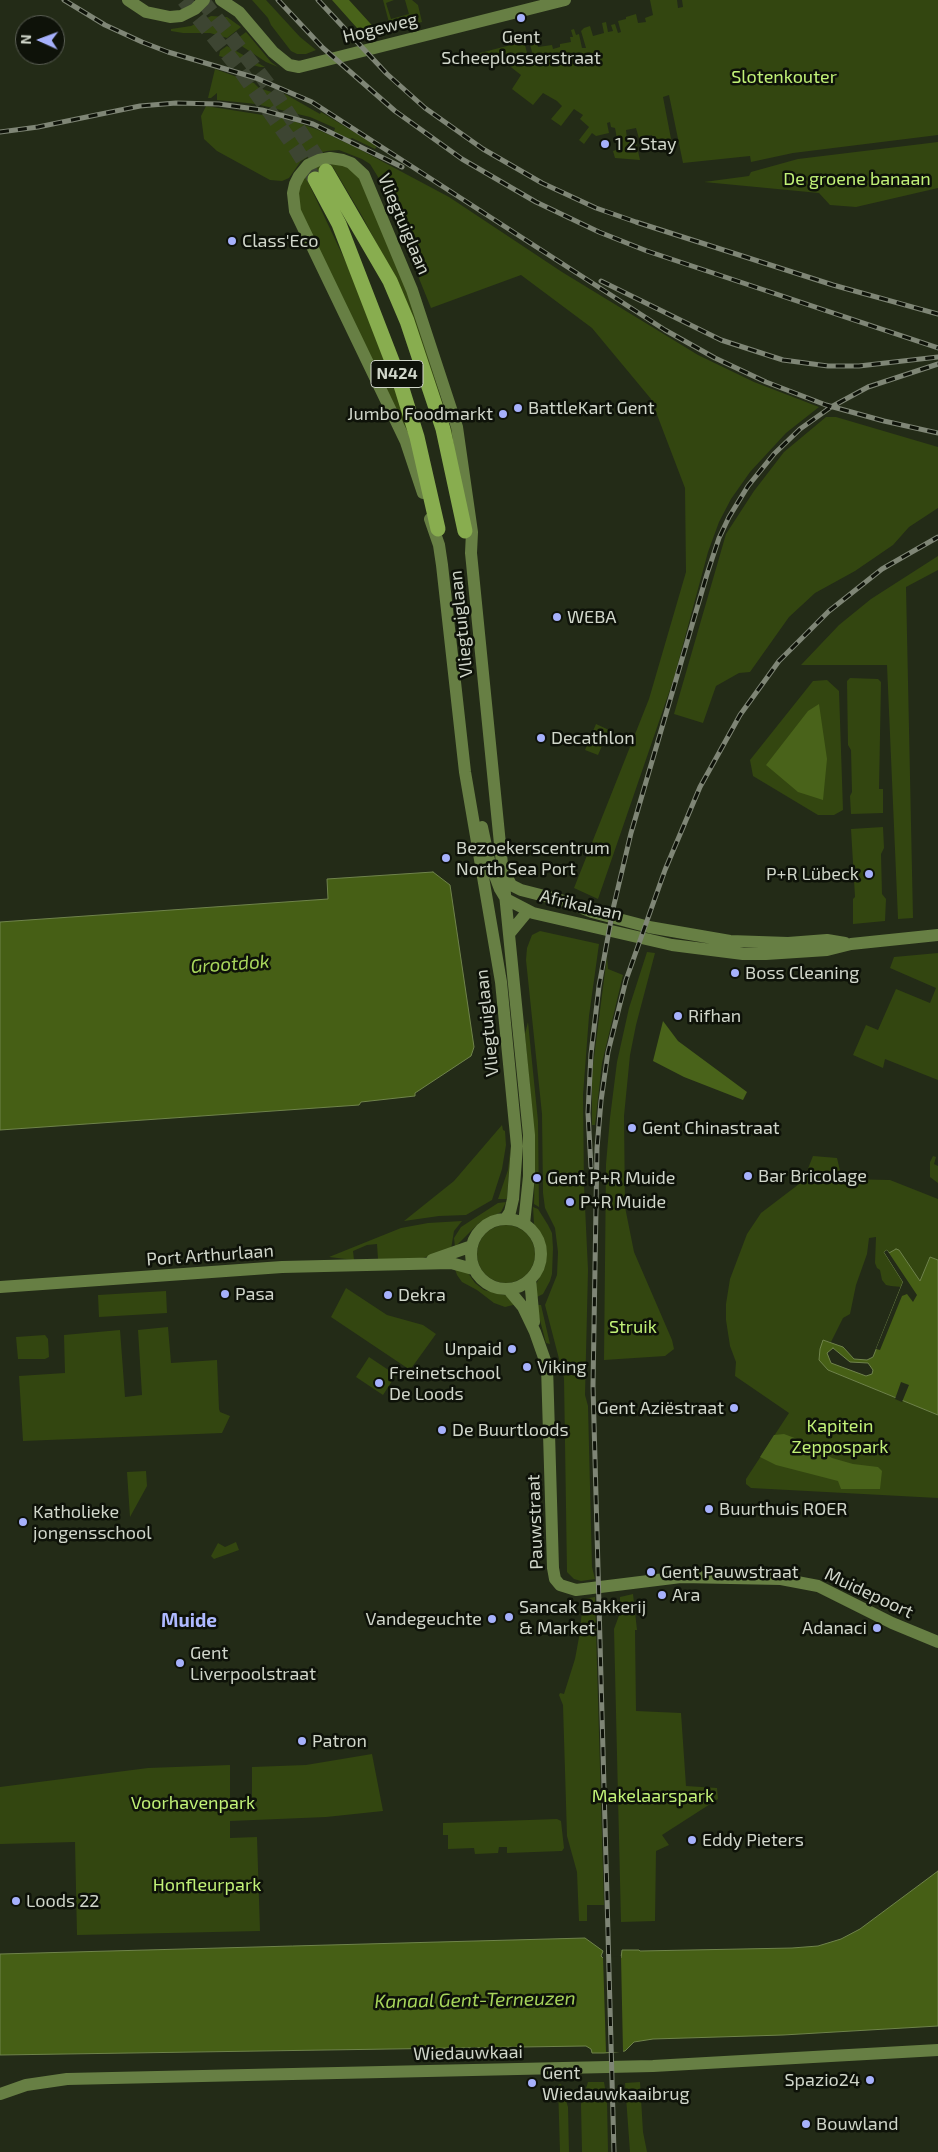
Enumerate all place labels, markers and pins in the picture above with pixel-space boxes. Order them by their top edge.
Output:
marker: Gent Scheeplosserstraat [515,12,527,24]
place label: Gent Scheeplosserstraat [441,26,601,68]
place label: 1 2 Stay [615,133,677,155]
marker: 1 2 Stay [599,138,611,150]
place label: Class'Eco [242,230,318,252]
marker: Class'Eco [226,235,238,247]
place label: BattleKart Gent [528,397,655,419]
marker: BattleKart Gent [512,402,524,414]
place label: Jumbo Foodmarkt [347,403,493,425]
marker: Jumbo Foodmarkt [497,408,509,420]
place label: WEBA [567,606,616,628]
marker: WEBA [551,611,563,623]
place label: Decathlon [551,727,635,749]
marker: Decathlon [535,732,547,744]
place label: Bezoekerscentrum North Sea Port [456,837,610,880]
marker: Bezoekerscentrum North Sea Port [440,852,452,864]
place label: P+R Lübeck [766,863,859,885]
marker: P+R Lübeck [863,868,875,880]
place label: Boss Cleaning [745,962,859,984]
marker: Boss Cleaning [729,967,741,979]
place label: Rifhan [688,1005,741,1027]
marker: Rifhan [672,1010,684,1022]
place label: Gent Chinastraat [642,1117,780,1139]
marker: Gent Chinastraat [626,1122,638,1134]
place label: Bar Bricolage [758,1165,867,1187]
place label: Gent P+R Muide [547,1167,675,1189]
marker: Bar Bricolage [742,1170,754,1182]
marker: Gent P+R Muide [531,1172,543,1184]
place label: P+R Muide [580,1191,666,1213]
marker: P+R Muide [564,1196,576,1208]
place label: Pasa [235,1283,274,1305]
place label: Dekra [398,1284,446,1306]
marker: Pasa [219,1288,231,1300]
marker: Dekra [382,1289,394,1301]
place label: Unpaid [444,1338,502,1360]
marker: Unpaid [506,1343,518,1355]
place label: Viking [537,1356,587,1378]
marker: Viking [521,1361,533,1373]
place label: Freinetschool De Loods [389,1362,501,1405]
marker: Freinetschool De Loods [373,1377,385,1389]
place label: Gent Aziëstraat [597,1397,724,1419]
marker: Gent Aziëstraat [728,1402,740,1414]
place label: De Buurtloods [452,1419,569,1441]
marker: De Buurtloods [436,1424,448,1436]
place label: Buurthuis ROER [719,1498,847,1520]
place label: Katholieke jongensschool [33,1501,152,1544]
marker: Buurthuis ROER [703,1503,715,1515]
marker: Katholieke jongensschool [17,1516,29,1528]
place label: Gent Pauwstraat [661,1561,799,1583]
marker: Gent Pauwstraat [645,1566,657,1578]
place label: Ara [672,1584,700,1606]
marker: Ara [656,1589,668,1601]
place label: Sancak Bakkerij & Market [519,1596,646,1638]
place label: Vandegeuchte [366,1608,482,1630]
marker: Sancak Bakkerij & Market [503,1611,515,1623]
marker: Vandegeuchte [486,1613,498,1625]
place label: Adanaci [802,1617,867,1639]
marker: Adanaci [871,1622,883,1634]
place label: Gent Liverpoolstraat [190,1642,316,1685]
marker: Gent Liverpoolstraat [174,1657,186,1669]
place label: Patron [312,1730,367,1752]
marker: Patron [296,1735,308,1747]
place label: Eddy Pieters [702,1829,804,1851]
marker: Eddy Pieters [686,1834,698,1846]
place label: Loods 22 [26,1890,99,1912]
marker: Loods 22 [10,1895,22,1907]
place label: Gent Wiedauwkaaibrug [542,2062,690,2104]
place label: Spazio24 [785,2069,860,2091]
marker: Spazio24 [864,2074,876,2086]
marker: Gent Wiedauwkaaibrug [526,2077,538,2089]
place label: Bouwland [816,2113,898,2135]
marker: Bouwland [800,2118,812,2130]

